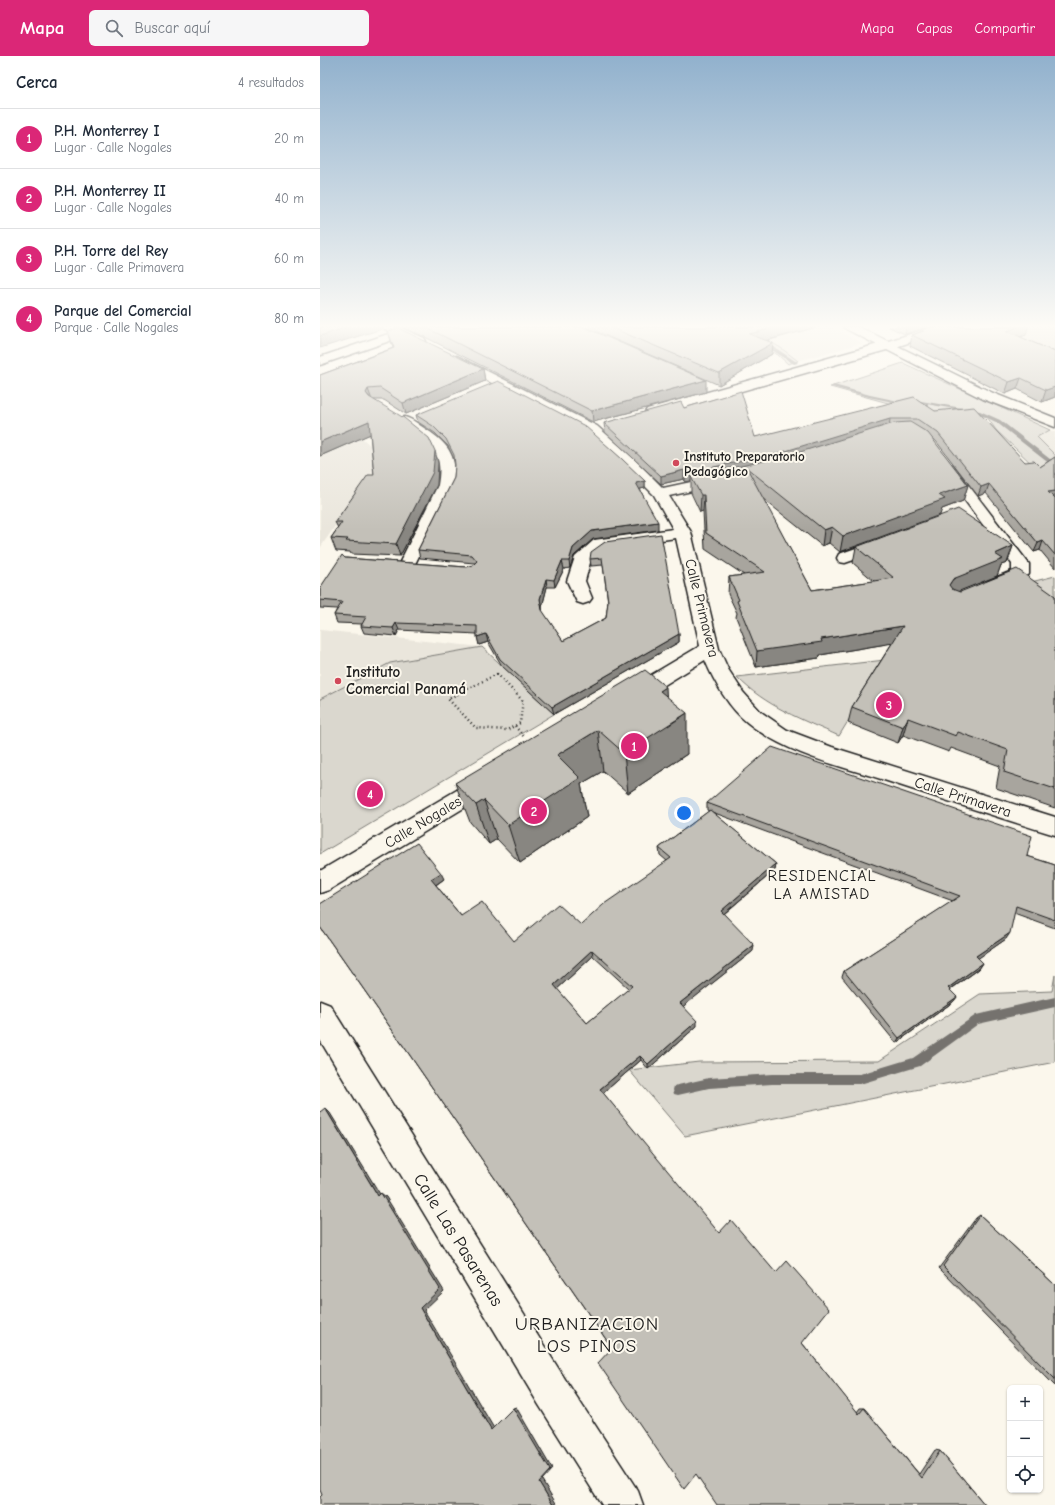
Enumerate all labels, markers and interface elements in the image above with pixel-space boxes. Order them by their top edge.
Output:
search box [89,10,369,46]
text: Mapa [20,17,65,39]
icon: search [103,17,125,39]
text: Buscar aquí [135,19,210,37]
text: Mapa [861,20,894,37]
text: Capas [916,20,952,37]
text: Compartir [974,20,1035,37]
text: Cerca [16,73,58,92]
text: 4 resultados [238,75,304,90]
text: P.H. Monterrey I [54,122,160,140]
text: 1 [26,131,32,146]
text: 20 m [274,131,304,146]
text: Lugar · Calle Nogales [54,140,172,155]
text: P.H. Monterrey II [54,182,166,200]
text: 2 [26,191,32,206]
text: 40 m [275,191,304,206]
text: Lugar · Calle Nogales [54,200,172,215]
text: P.H. Torre del Rey [54,242,168,260]
text: 3 [26,251,32,266]
text: 60 m [274,251,304,266]
text: Lugar · Calle Primavera [54,260,184,275]
text: Parque del Comercial [54,302,192,320]
text: 4 [26,311,32,326]
text: 80 m [274,311,304,326]
text: Parque · Calle Nogales [54,320,178,335]
place label: Instituto Preparatorio Pedagógico [684,449,805,479]
marker: Instituto Preparatorio Pedagógico [671,458,681,468]
street label: Calle Primavera [681,557,723,659]
place label: Instituto Comercial Panamá [346,663,466,698]
marker: Instituto Comercial Panamá [333,676,343,686]
pin: 3 [876,690,902,720]
pin: 1 [621,731,647,761]
street label: Calle Primavera [912,773,1014,821]
pin: 4 [357,779,383,809]
street label: Calle Nogales [381,792,465,852]
pin: 2 [521,796,547,826]
your location [674,803,694,823]
district label: RESIDENCIAL LA AMISTAD [768,867,876,903]
street label: Calle Las Pasarenas [409,1170,507,1310]
district label: URBANIZACION LOS PINOS [515,1313,659,1357]
map controls [1007,1385,1043,1493]
button: + [1007,1385,1043,1421]
button: − [1007,1421,1043,1457]
button: locate [1007,1457,1043,1493]

